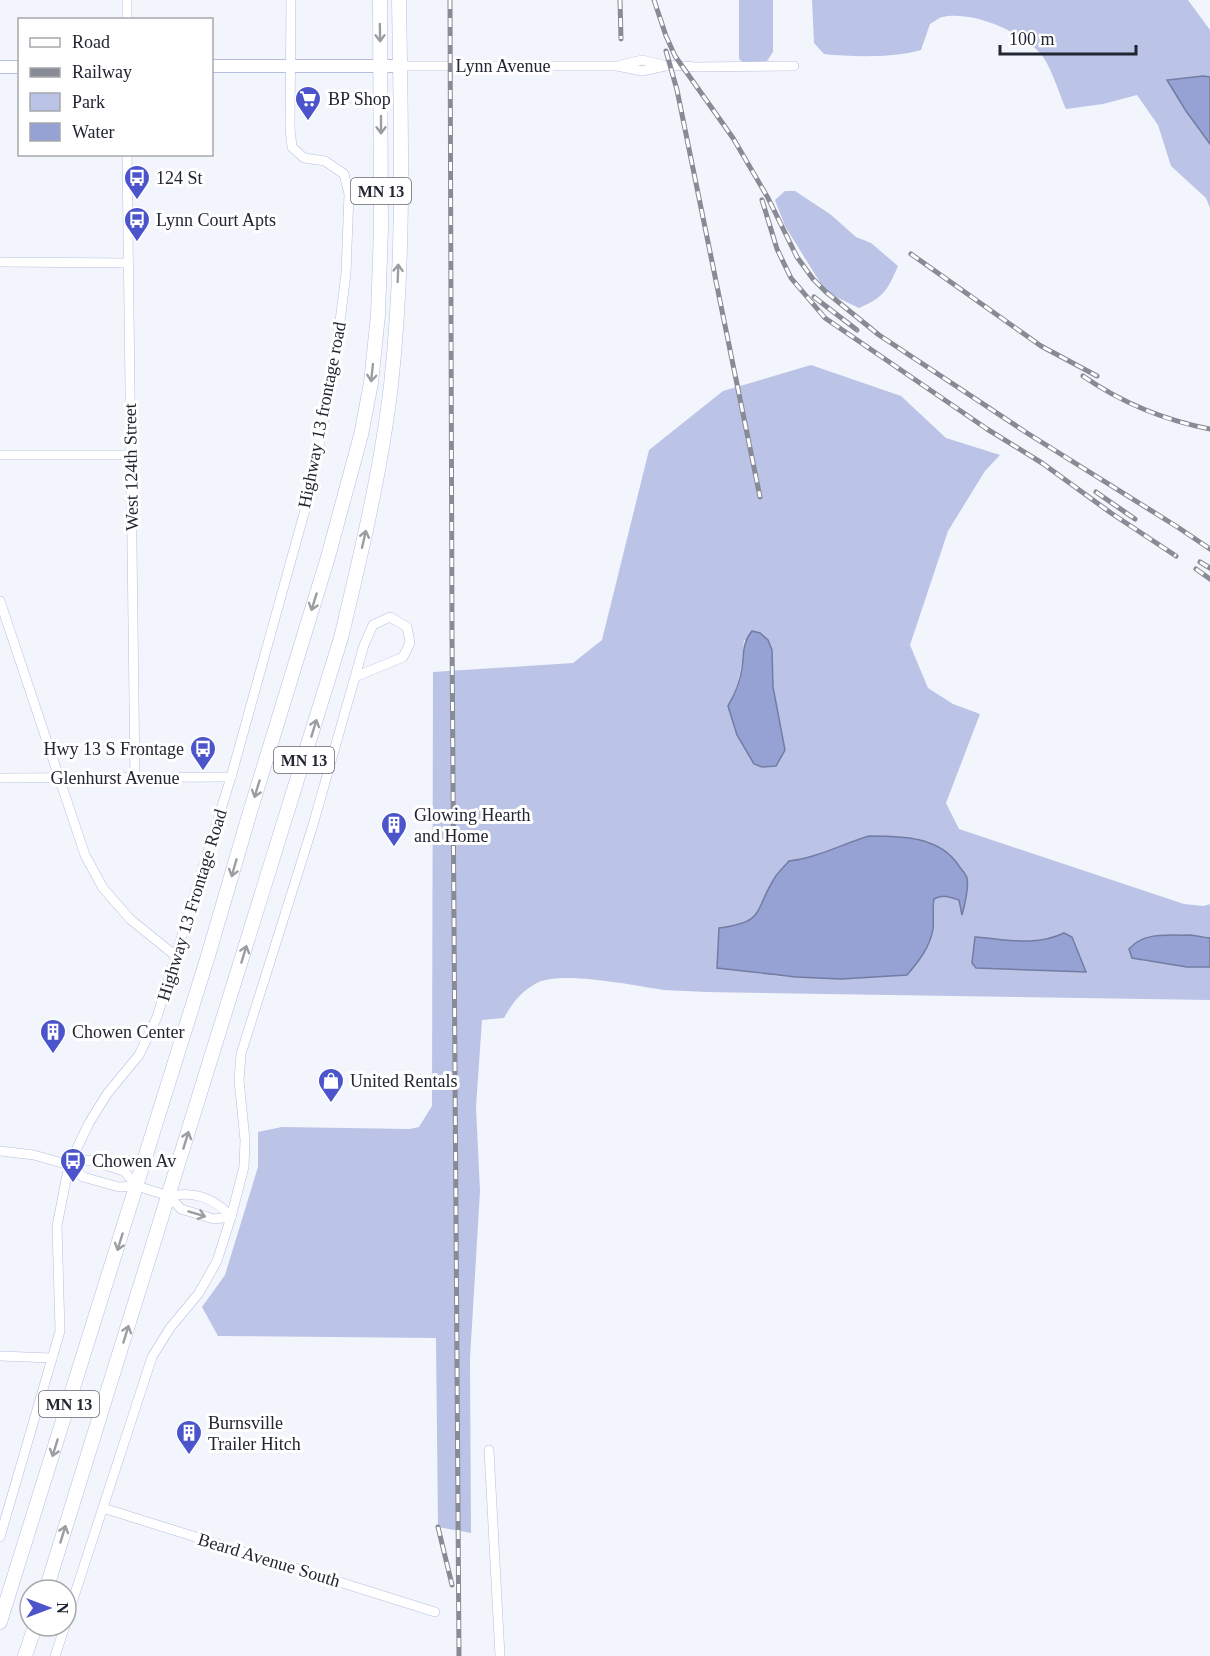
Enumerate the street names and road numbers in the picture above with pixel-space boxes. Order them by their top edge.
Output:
street label: Lynn Avenue [455,56,551,76]
road number: MN 13 [351,178,411,204]
street label: Highway 13 frontage road [294,320,350,510]
street label: West 124th Street [120,403,142,531]
road number: MN 13 [274,747,334,773]
street label: Glenhurst Avenue [50,768,180,788]
street label: Highway 13 Frontage Road [153,807,231,1003]
road number: MN 13 [39,1391,99,1417]
street label: Beard Avenue South [195,1529,343,1591]

